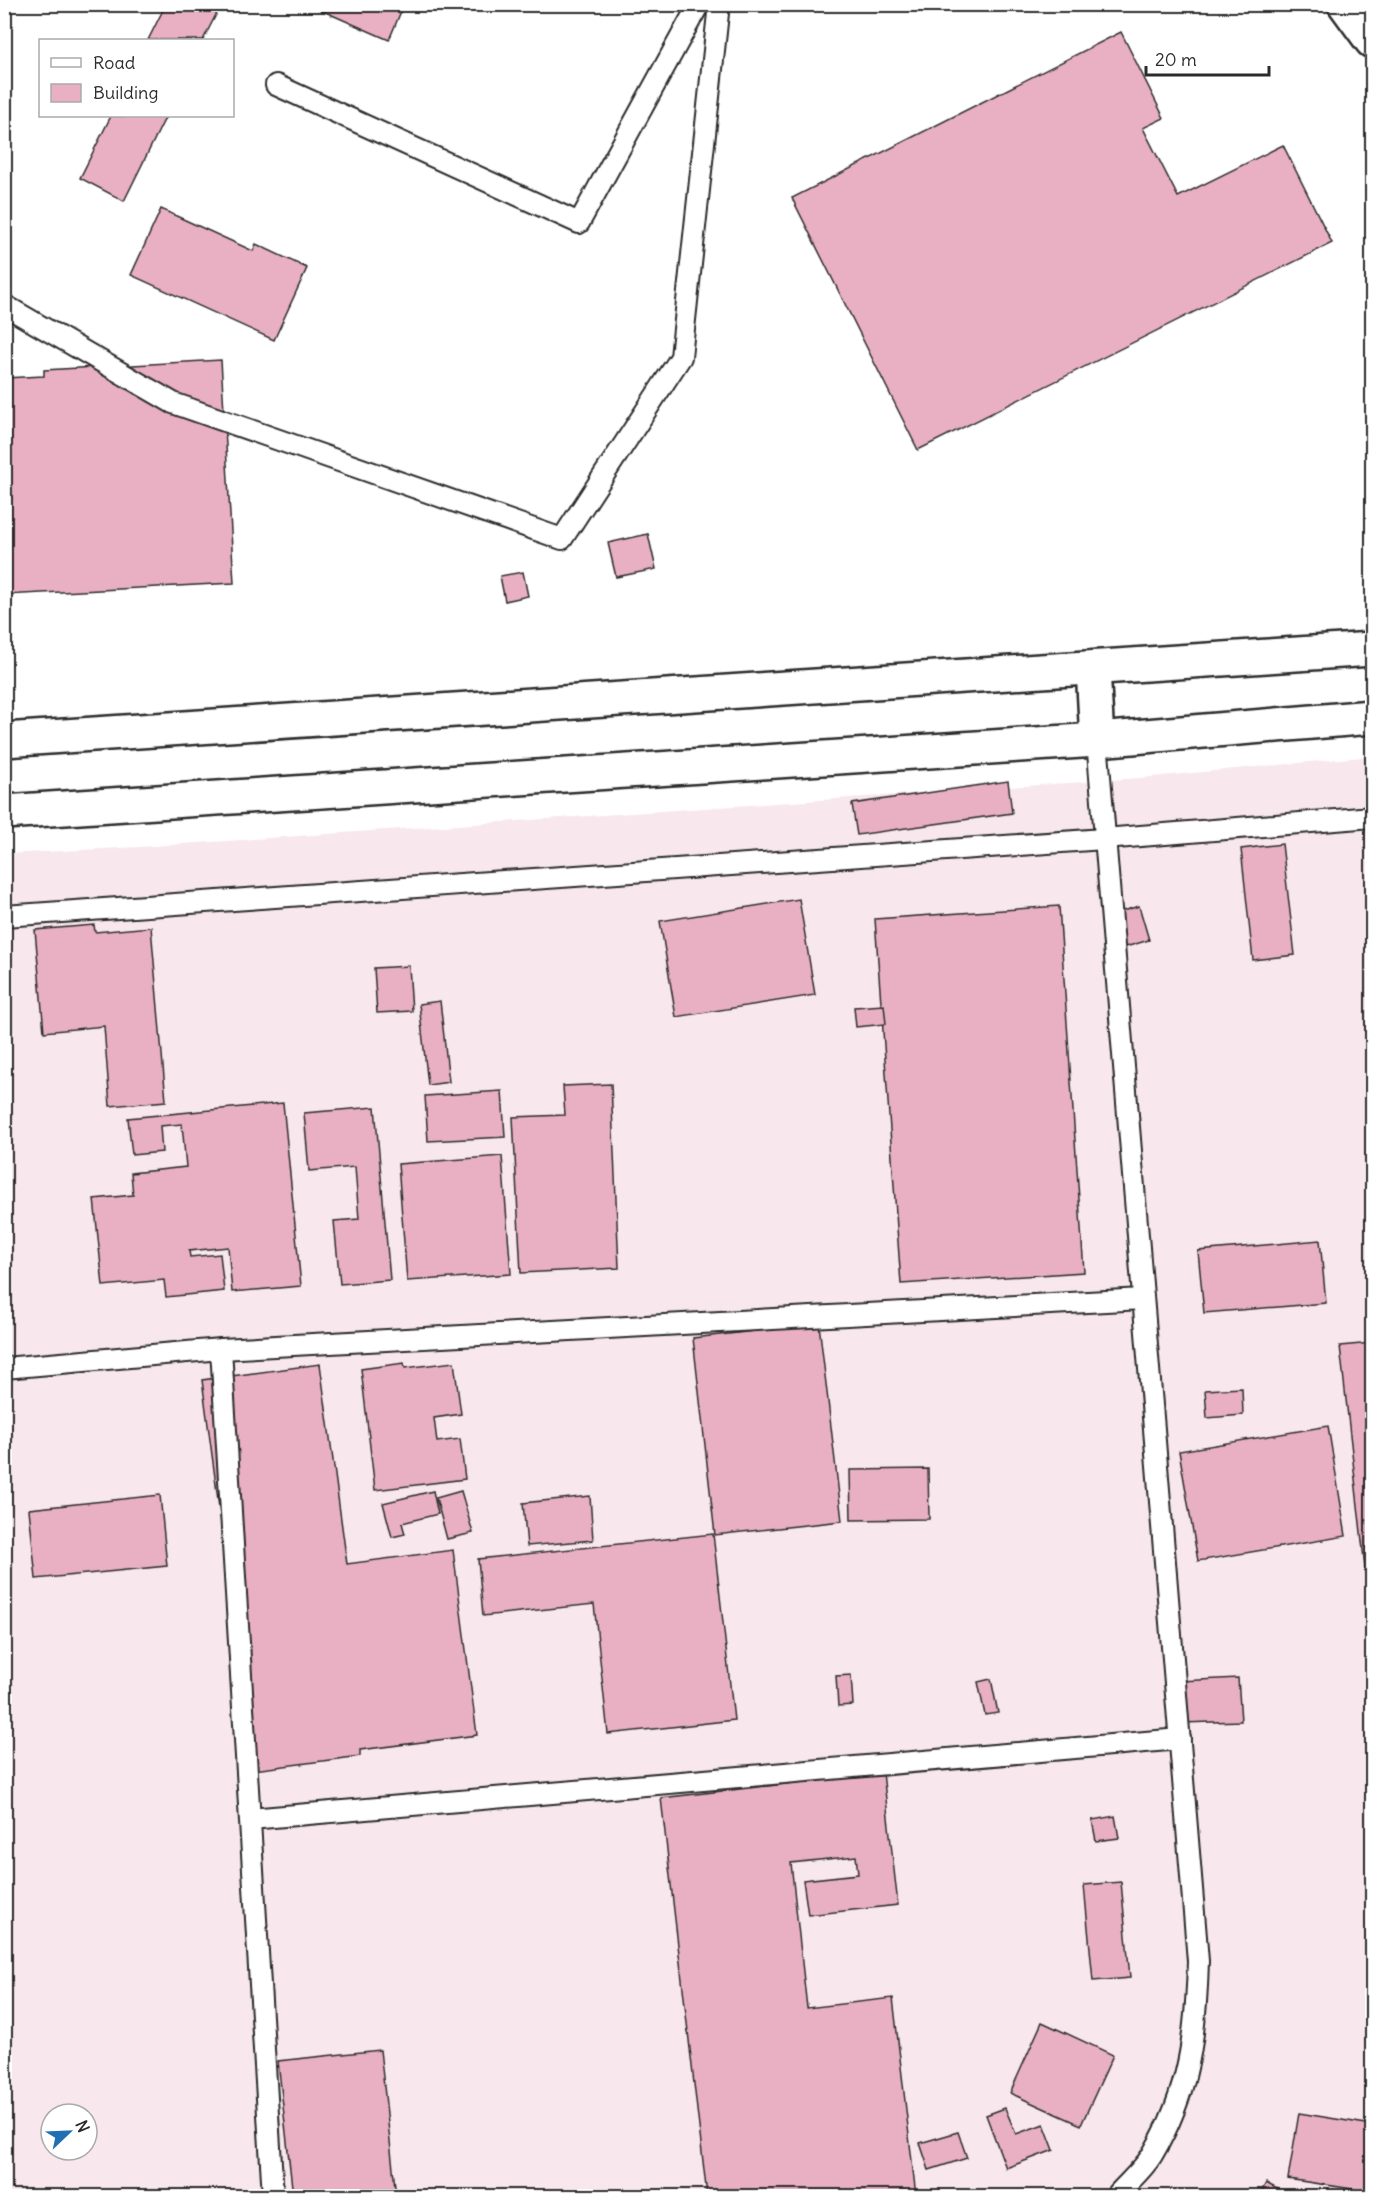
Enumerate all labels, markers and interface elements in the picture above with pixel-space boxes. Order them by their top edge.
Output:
legend [39,39,234,117]
scale bar [1146,39,1269,77]
text: 20 m [1155,48,1197,71]
text: Road [93,51,136,74]
text: Building [93,81,158,104]
north arrow [39,2102,99,2162]
text: N [71,2117,94,2135]

